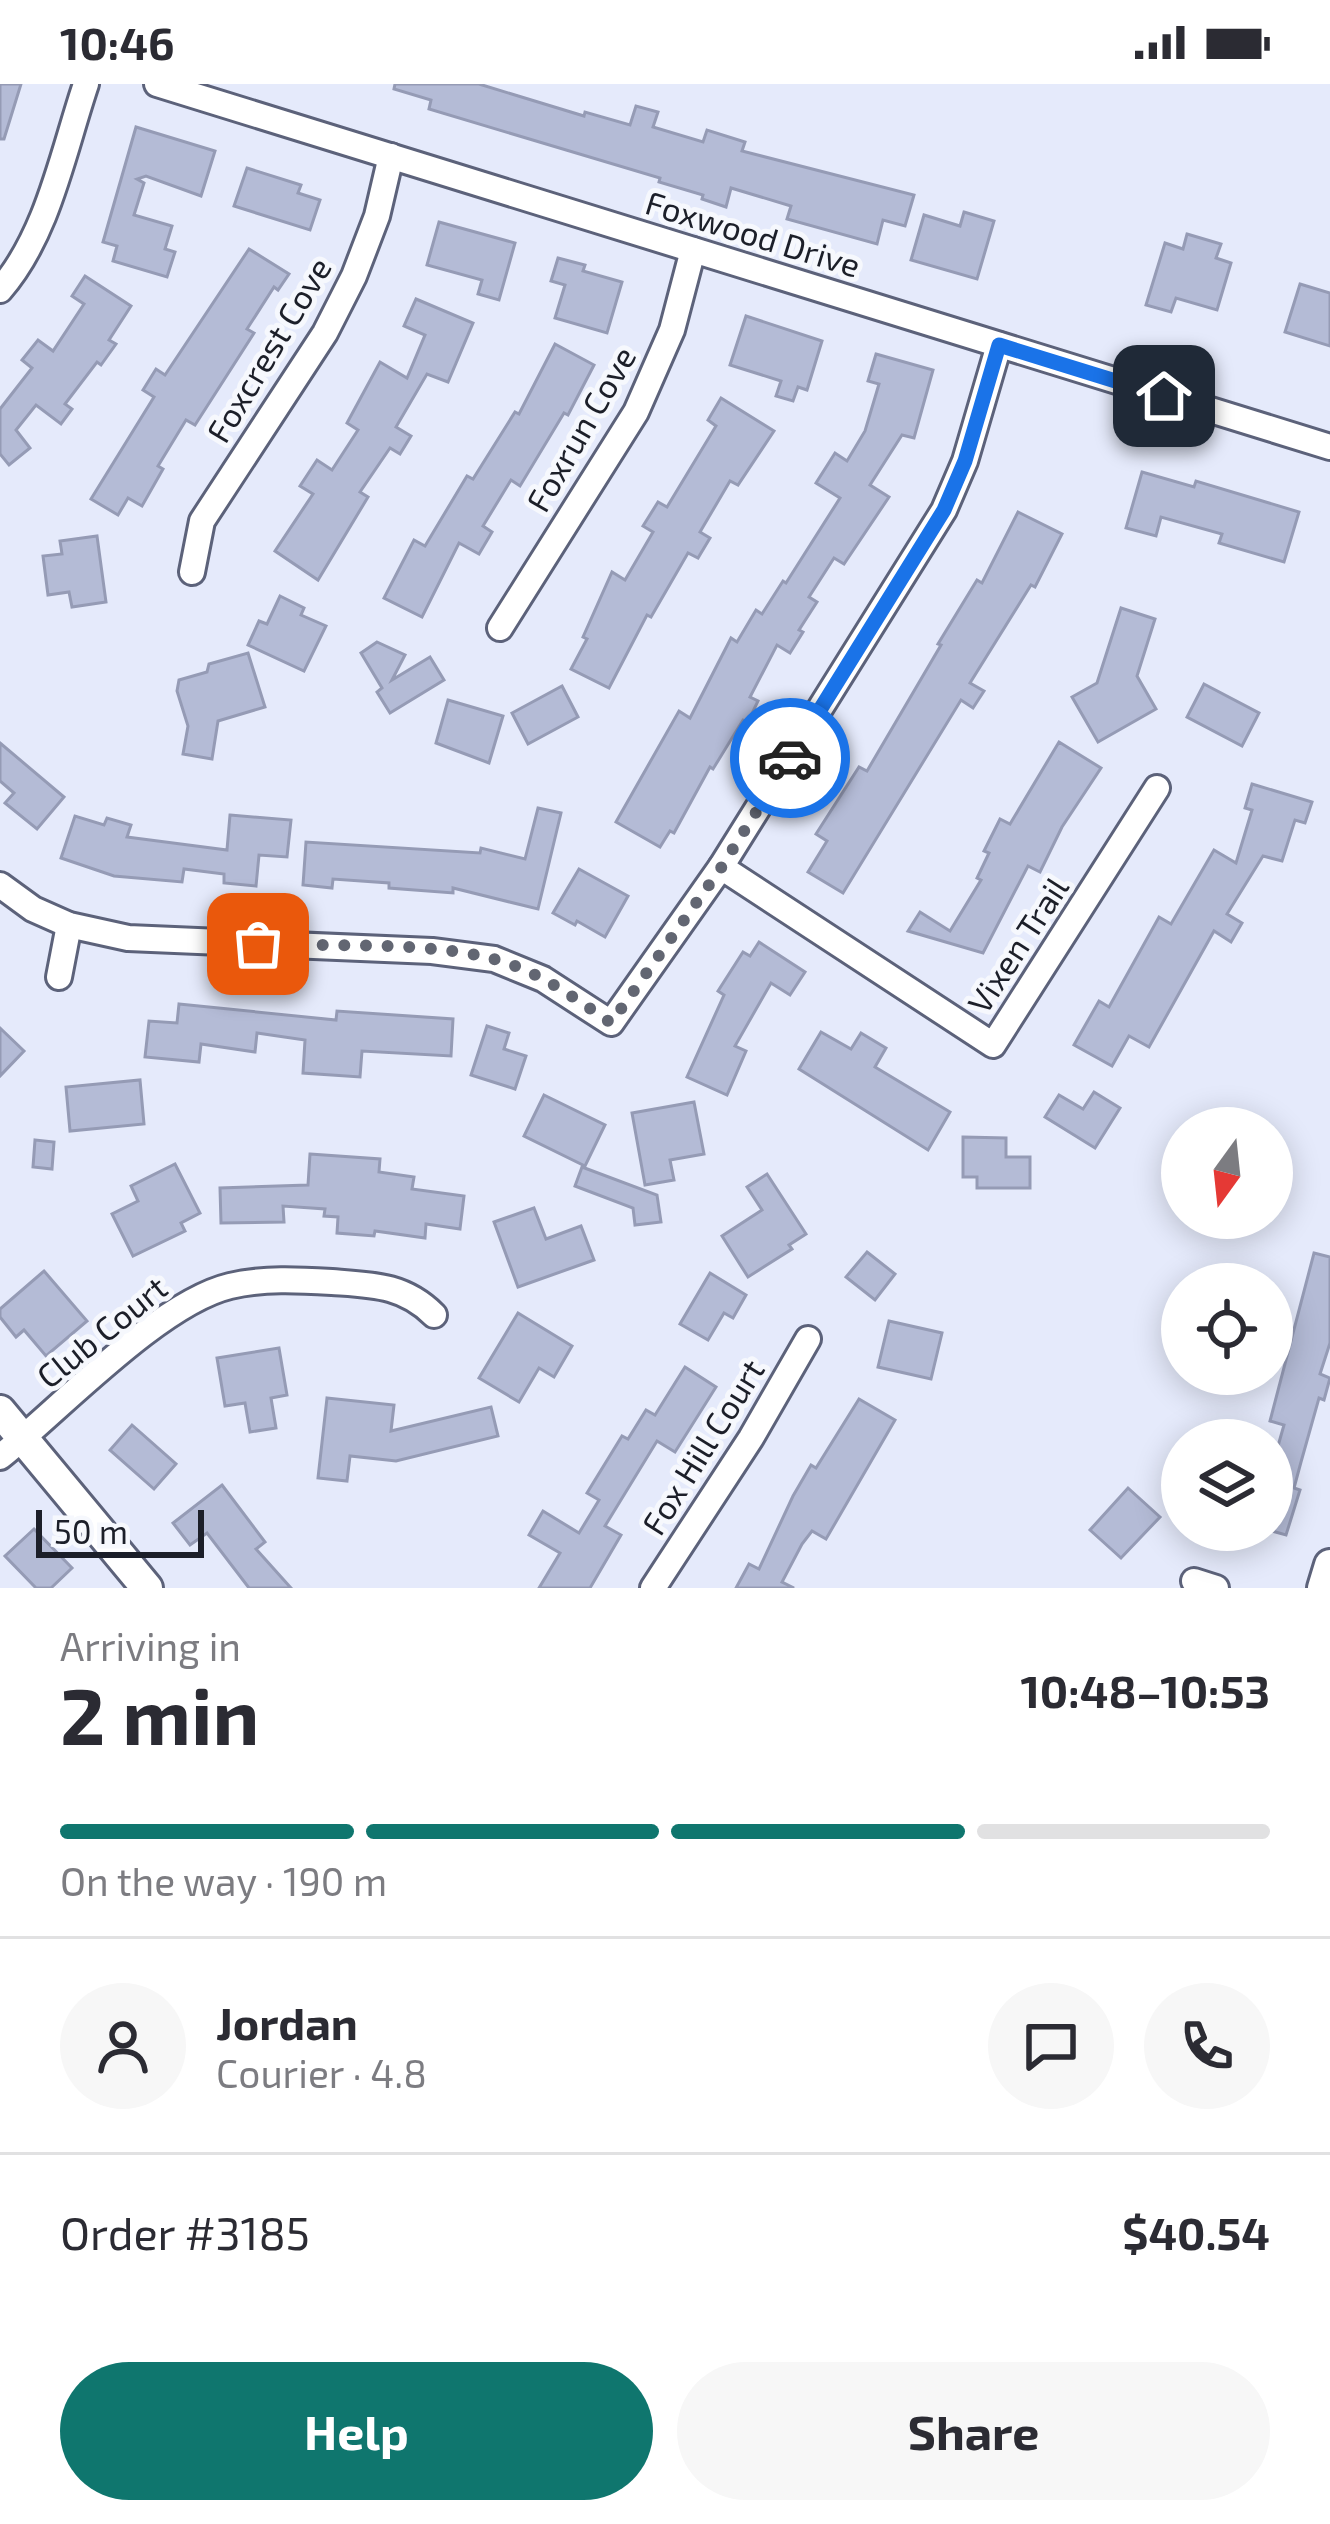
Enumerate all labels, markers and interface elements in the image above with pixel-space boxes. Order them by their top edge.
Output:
text: 10:46 [60,15,175,69]
street label: Foxwood Drive [641,181,865,285]
street label: Foxcrest Cove [197,250,339,449]
street label: Foxrun Cove [517,339,643,518]
pin [1113,345,1215,447]
icon: home [1131,363,1197,429]
courier [730,698,850,818]
icon: car [757,725,823,791]
street label: Vixen Trail [958,869,1076,1020]
pin [207,893,309,995]
icon: bag [225,911,291,977]
north arrow [1161,1107,1293,1239]
map controls [1161,1107,1293,1551]
button: locate [1161,1263,1293,1395]
street label: Club Court [28,1267,174,1396]
street label: Fox Hill Court [632,1352,772,1541]
button: layers [1161,1419,1293,1551]
scale bar [36,1504,204,1557]
text: 50 m [54,1511,128,1551]
text: Arriving in [60,1622,241,1669]
text: 10:48–10:53 [1020,1663,1270,1717]
text: 2 min [60,1667,259,1761]
text: On the way · 190 m [60,1857,387,1904]
button: person [60,1983,186,2109]
button: chat [988,1983,1114,2109]
button: phone [1144,1983,1270,2109]
text: Jordan [216,1995,358,2049]
text: Courier · 4.8 [216,2049,427,2096]
text: Order #3185 [60,2205,310,2259]
text: $40.54 [1122,2205,1270,2259]
button: Help [60,2362,653,2500]
button: Share [677,2362,1270,2500]

